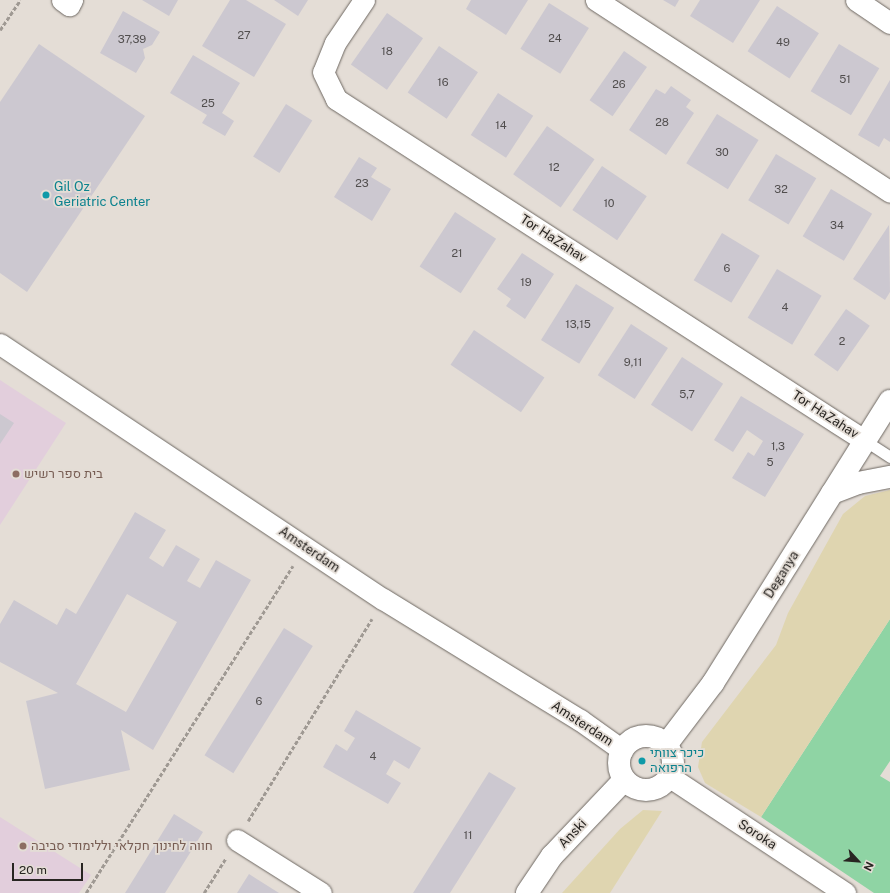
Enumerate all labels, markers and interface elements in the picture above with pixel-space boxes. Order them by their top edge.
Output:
house number: 27 [237,28,251,42]
house number: 24 [548,31,562,45]
house number: 37,39 [118,32,146,46]
house number: 49 [776,35,790,49]
house number: 18 [381,44,393,58]
house number: 51 [839,72,851,86]
house number: 16 [437,75,449,89]
house number: 26 [612,77,626,91]
house number: 25 [201,96,215,110]
house number: 28 [655,115,669,129]
house number: 14 [495,118,507,132]
house number: 30 [715,145,729,159]
house number: 12 [548,160,560,174]
house number: 23 [355,176,369,190]
place label: Gil Oz Geriatric Center [54,180,151,211]
house number: 32 [774,182,788,196]
marker: Gil Oz Geriatric Center [41,190,51,200]
house number: 10 [603,196,615,210]
street label: Tor HaZahav [517,212,589,266]
house number: 34 [830,218,844,232]
house number: 21 [451,246,463,260]
house number: 6 [724,261,730,275]
house number: 19 [520,275,532,289]
house number: 4 [782,300,788,314]
house number: 13,15 [565,317,591,331]
house number: 2 [839,334,845,348]
house number: 9,11 [624,355,642,369]
house number: 5,7 [679,387,695,401]
street label: Tor HaZahav [789,388,861,442]
house number: 1,3 [771,439,785,453]
house number: 5 [766,455,774,469]
place label: בית ספר רשיש [24,466,103,482]
marker: בית ספר רשיש [11,469,21,479]
street label: Amsterdam [276,524,342,576]
street label: Deganya [761,549,803,601]
house number: 6 [256,694,262,708]
street label: Amsterdam [548,698,616,750]
place label: כיכר צוותי הרפואה [650,746,704,777]
house number: 4 [370,749,376,763]
marker: כיכר צוותי הרפואה [637,756,647,766]
street label: Anski [556,816,590,852]
street label: Soroka [735,817,779,853]
house number: 11 [464,828,472,842]
place label: חווה לחינוך חקלאי וללימודי סביבה [31,838,213,854]
marker: חווה לחינוך חקלאי וללימודי סביבה [18,841,28,851]
north arrow [838,841,878,881]
scale bar [14,855,85,881]
text: N [862,860,876,873]
text: 20 m [19,863,47,877]

